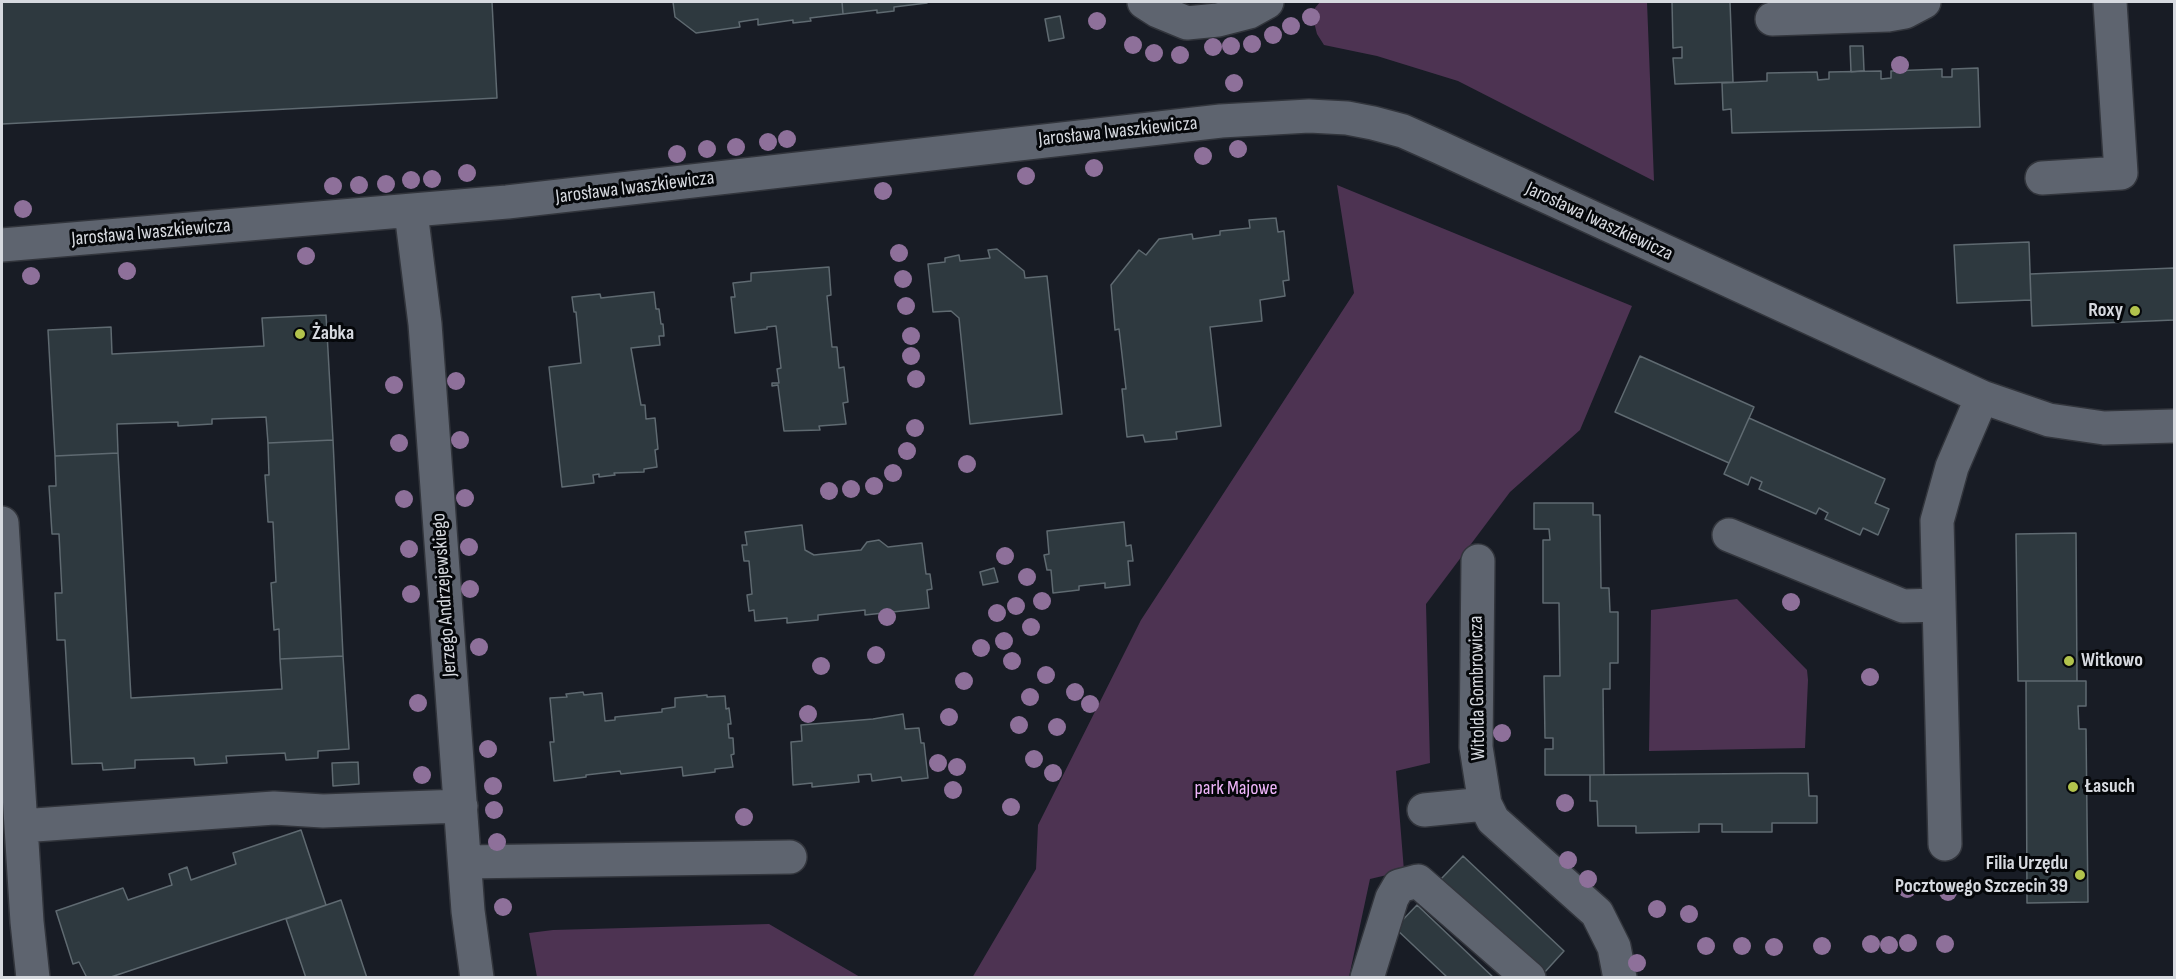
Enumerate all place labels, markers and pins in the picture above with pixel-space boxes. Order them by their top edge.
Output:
place label: Roxy [2088,299,2123,323]
marker: Roxy [2128,304,2142,318]
place label: Żabka [312,322,354,346]
marker: Żabka [293,327,307,341]
place label: Witkowo [2081,649,2143,673]
marker: Witkowo [2062,654,2076,668]
place label: Łasuch [2085,775,2135,799]
marker: Łasuch [2066,780,2080,794]
place label: Filia Urzędu Pocztowego Szczecin 39 [1895,852,2068,899]
marker: Filia Urzędu Pocztowego Szczecin 39 [2073,868,2087,882]

